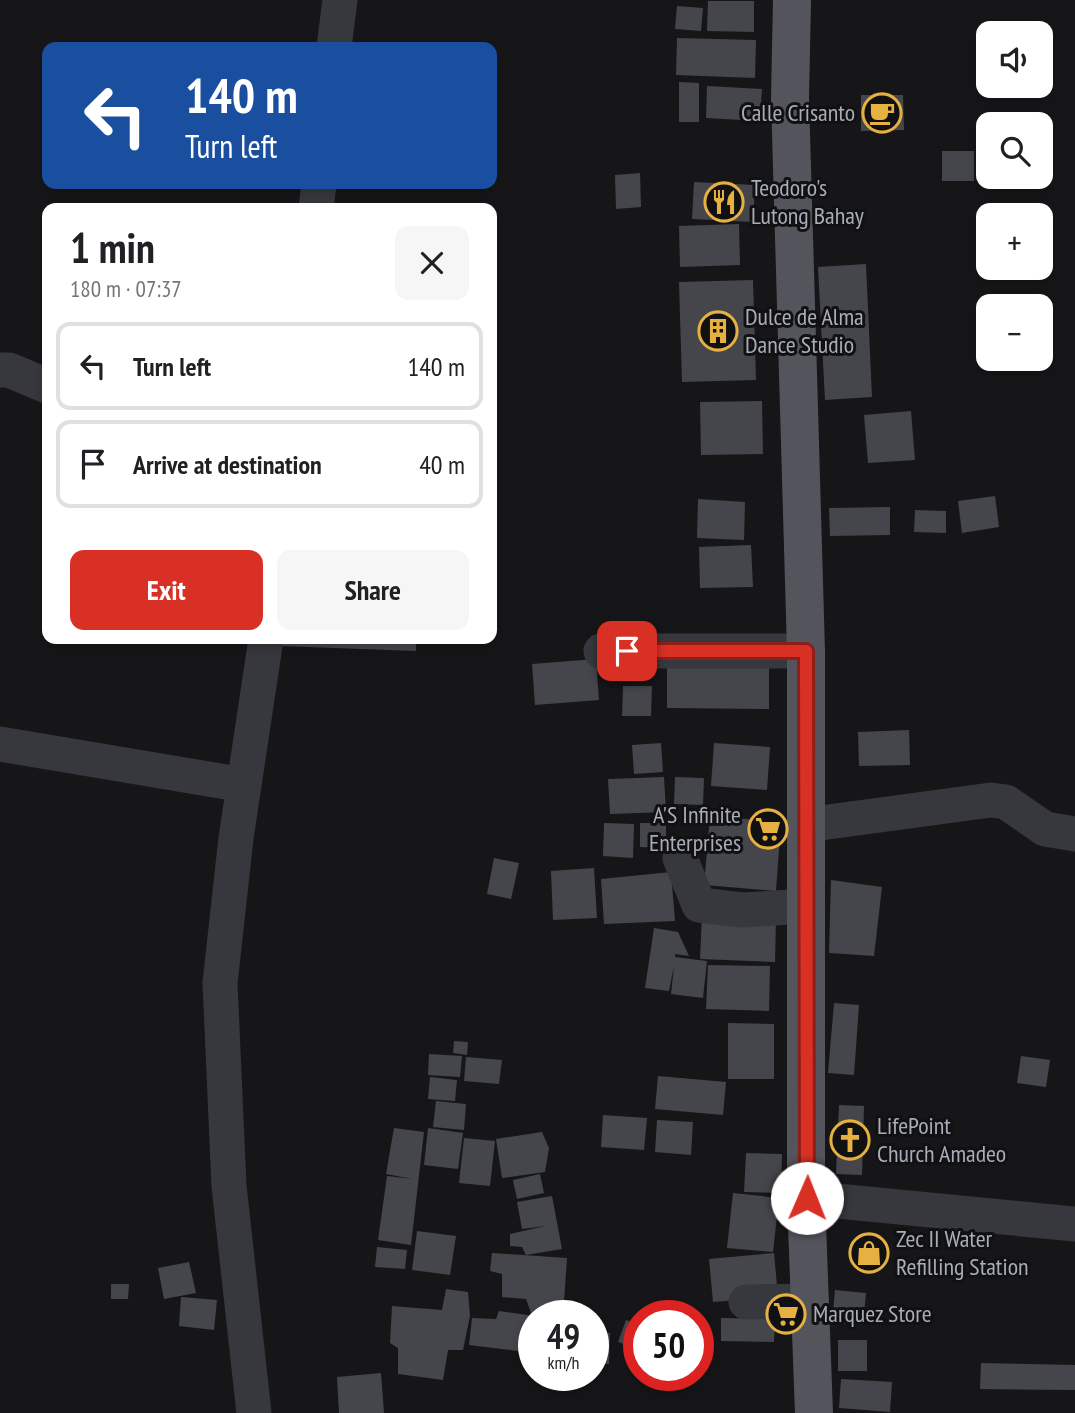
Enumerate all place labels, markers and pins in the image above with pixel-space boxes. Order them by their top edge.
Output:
cafe icon: Calle Crisanto [861,92,903,134]
place label: Calle Crisanto [741,97,855,128]
place label: Teodoro's Lutong Bahay [751,172,864,231]
restaurant icon: Teodoro's Lutong Bahay [703,181,745,223]
place label: Dulce de Alma Dance Studio [745,301,864,360]
building icon: Dulce de Alma Dance Studio [697,310,739,352]
pin [597,621,657,681]
place label: A'S Infinite Enterprises [649,799,741,858]
supermarket icon: A'S Infinite Enterprises [747,808,789,850]
place label: LifePoint Church Amadeo [877,1110,1006,1169]
church icon: LifePoint Church Amadeo [829,1119,871,1161]
place label: Zec II Water Refilling Station [896,1223,1029,1282]
shop icon: Zec II Water Refilling Station [848,1232,890,1274]
supermarket icon: Marquez Store [765,1293,807,1335]
place label: Marquez Store [813,1298,932,1329]

